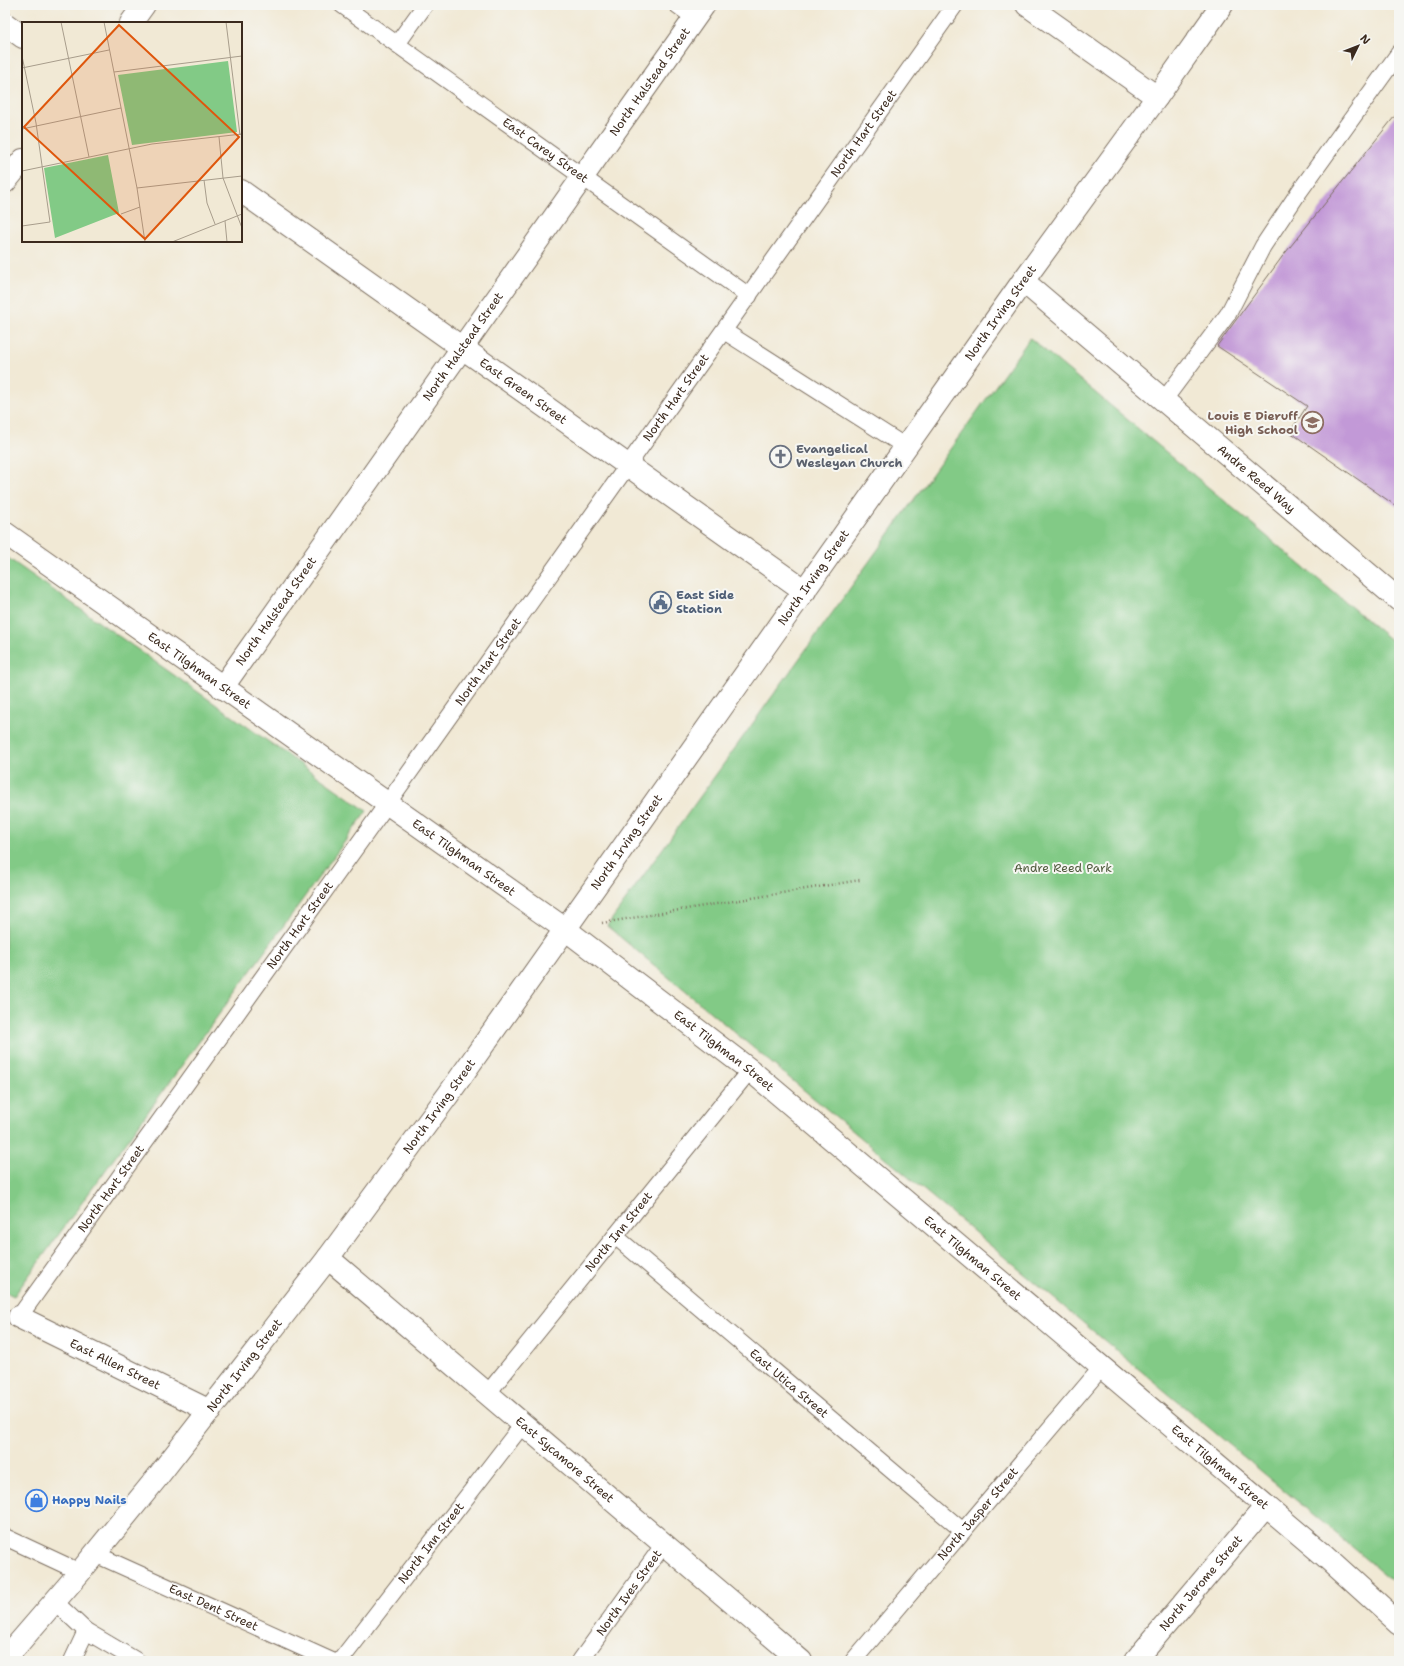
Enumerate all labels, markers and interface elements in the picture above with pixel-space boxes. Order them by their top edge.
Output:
inset map [22,22,242,242]
street label: North Halstead Street [606,24,694,139]
north arrow [1338,26,1378,66]
text: N [1356,31,1374,48]
street label: North Hart Street [827,86,900,181]
street label: East Carey Street [499,114,592,187]
street label: North Irving Street [961,262,1040,364]
street label: North Halstead Street [419,289,507,404]
street label: North Hart Street [639,351,713,445]
street label: East Green Street [476,355,570,428]
place label: Louis E Dieruff High School [1208,408,1298,438]
school or university icon: Louis E Dieruff High School [1300,410,1326,436]
place label: Evangelical Wesleyan Church [796,441,903,471]
street label: Andre Reed Way [1214,441,1299,517]
church icon: Evangelical Wesleyan Church [767,443,793,469]
street label: North Irving Street [774,526,853,629]
street label: North Halstead Street [232,554,320,669]
place label: East Side Station [676,587,734,617]
public building icon: East Side Station [648,589,674,615]
street label: North Hart Street [452,615,525,709]
street label: East Tilghman Street [144,628,254,712]
street label: North Irving Street [587,791,666,893]
street label: East Tilghman Street [409,815,519,900]
park label: Andre Reed Park [1014,860,1112,876]
street label: North Hart Street [263,878,337,972]
street label: East Tilghman Street [670,1007,777,1095]
street label: North Irving Street [399,1056,479,1157]
street label: North Hart Street [74,1142,148,1236]
street label: North Inn Street [581,1188,656,1275]
street label: East Tilghman Street [921,1212,1025,1304]
street label: North Irving Street [203,1316,286,1415]
street label: East Allen Street [67,1335,163,1393]
street label: East Utica Street [746,1345,832,1421]
street label: East Sycamore Street [512,1413,617,1506]
street label: East Tilghman Street [1168,1421,1272,1513]
street label: North Jasper Street [934,1464,1022,1563]
shop icon: Happy Nails [24,1487,50,1513]
place label: Happy Nails [52,1492,127,1508]
street label: North Inn Street [395,1499,468,1587]
street label: North Jerome Street [1156,1532,1246,1634]
street label: North Ives Street [593,1547,665,1639]
street label: East Dent Street [166,1580,261,1635]

